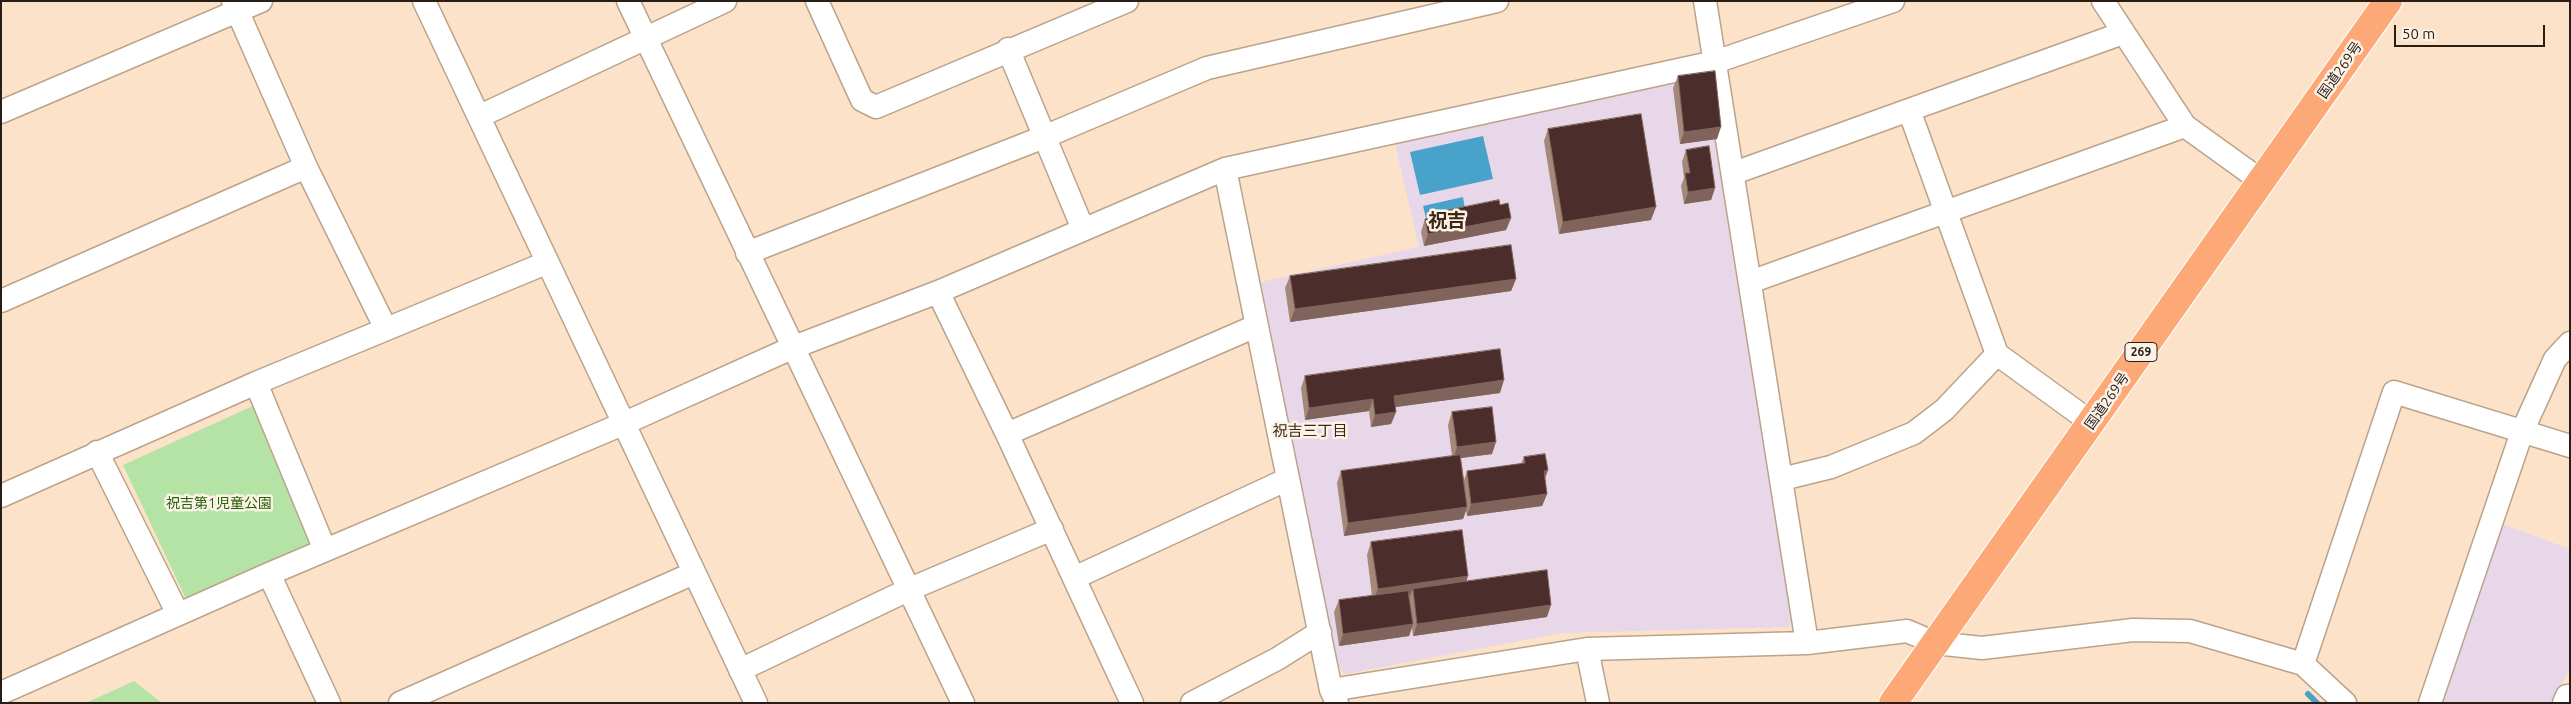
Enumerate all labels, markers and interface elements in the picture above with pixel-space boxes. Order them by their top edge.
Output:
scale bar [2396,15,2547,47]
text: 50 m [2402,25,2435,42]
street label: 国道269号 [2314,38,2366,102]
district label: 祝吉 [1428,210,1466,232]
road number: 269 [2125,342,2157,362]
street label: 国道269号 [2081,369,2133,433]
district label: 祝吉三丁目 [1273,422,1347,440]
park label: 祝吉第1児童公園 [166,495,272,511]

